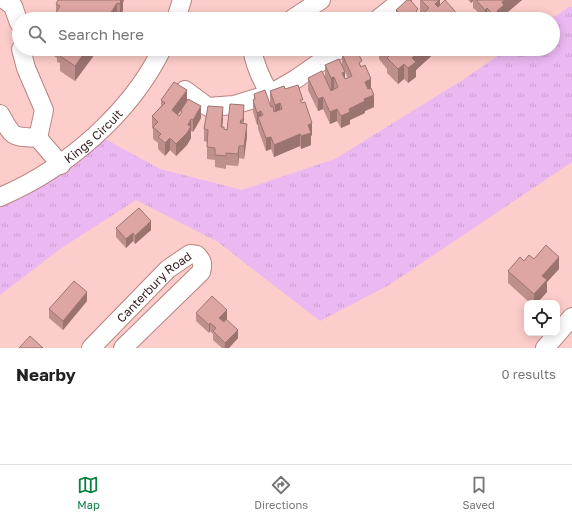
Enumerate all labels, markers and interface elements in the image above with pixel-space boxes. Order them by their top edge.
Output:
search box [12,12,560,56]
icon: search [26,23,48,45]
text: Search here [58,25,144,43]
street label: Kings Circuit [61,106,126,166]
street label: Canterbury Road [113,248,194,325]
map controls [524,300,560,336]
button: locate [524,300,560,336]
text: Nearby [16,364,76,385]
text: 0 results [501,366,556,382]
tab: Map [77,474,100,511]
tab: Directions [254,474,308,511]
tab: Saved [463,474,495,511]

